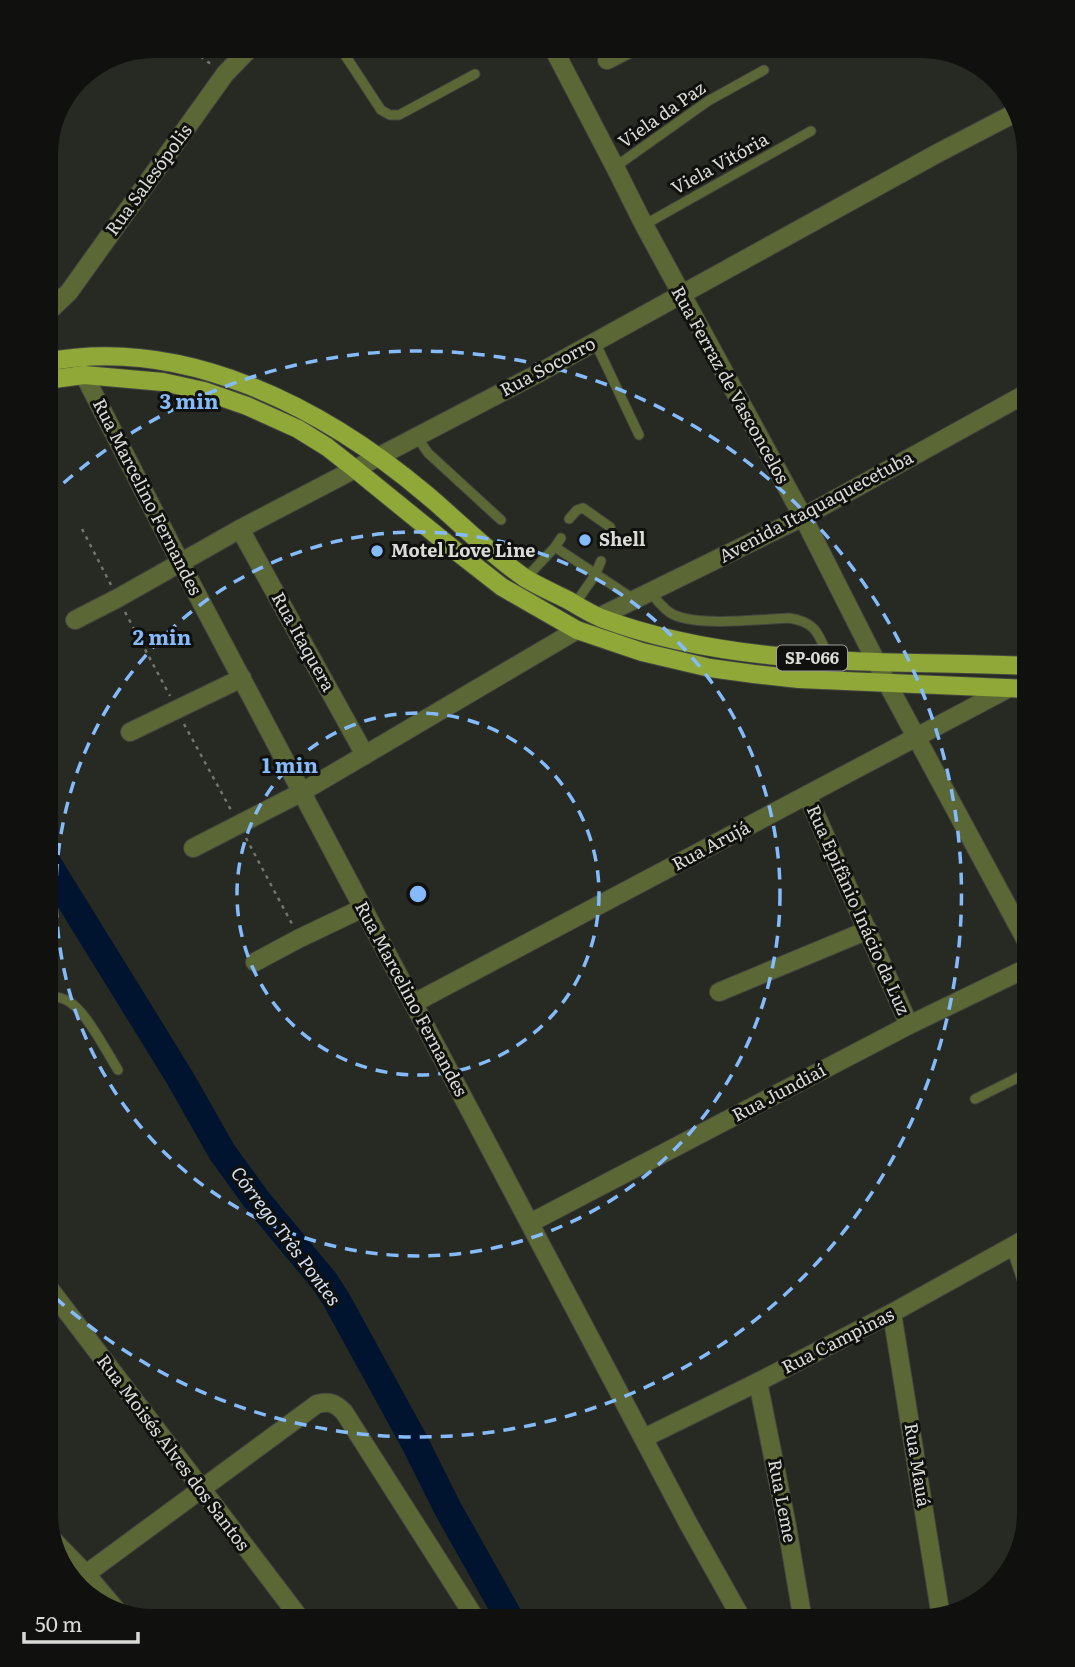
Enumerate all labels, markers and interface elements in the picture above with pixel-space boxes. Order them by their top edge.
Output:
street label: Viela da Paz [612,74,710,154]
street label: Rua Salesópolis [98,118,198,241]
street label: Viela Vitória [666,125,773,201]
street label: Rua Ferraz de Vasconcelos [666,281,797,488]
street label: Rua Socorro [495,329,600,402]
text: 3 min [159,384,219,415]
street label: Rua Marcelino Fernandes [87,393,210,599]
street label: Avenida Itaquaquecetuba [713,443,918,568]
place label: Shell [599,525,646,552]
marker: Shell [577,532,593,548]
place label: Motel Love Line [391,536,536,563]
marker: Motel Love Line [369,543,385,559]
street label: Rua Itaquera [266,587,343,696]
text: 2 min [133,620,192,651]
road number: SP-066 [777,646,847,670]
text: 1 min [262,748,318,779]
street label: Rua Epifânio Inácio da Luz [801,800,918,1019]
street label: Rua Arujá [667,813,754,876]
centre of rings [406,882,430,906]
street label: Rua Marcelino Fernandes [349,896,475,1101]
street label: Rua Jundiaí [727,1056,830,1128]
water label: Córrego Três Pontes [225,1160,349,1311]
street label: Rua Campinas [776,1300,898,1380]
street label: Rua Moisés Alves dos Santos [91,1348,257,1556]
street label: Rua Mauá [898,1421,939,1509]
street label: Rua Leme [762,1457,805,1545]
scale bar [24,1600,138,1644]
text: 50 m [35,1607,82,1638]

